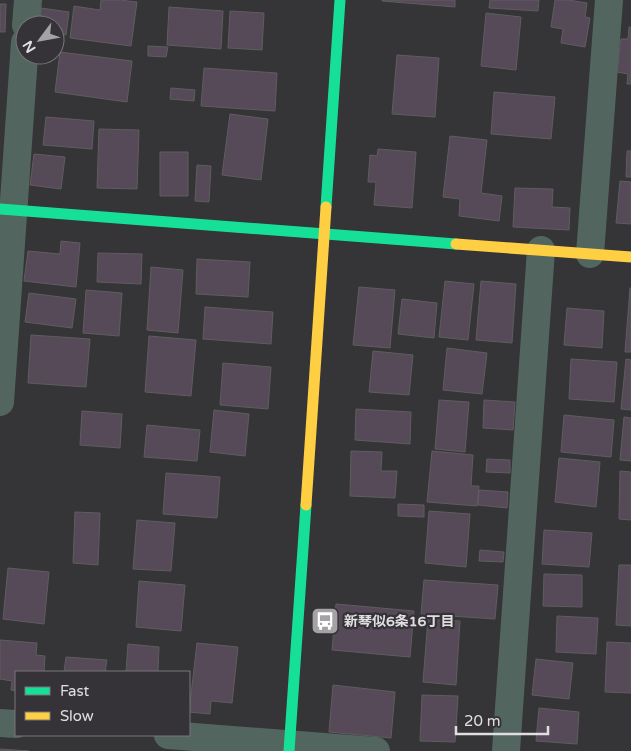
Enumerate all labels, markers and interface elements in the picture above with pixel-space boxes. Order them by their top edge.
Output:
north arrow [15,15,65,65]
text: N [19,37,40,56]
bus stop icon: 新琴似6条16丁目 [310,606,340,636]
place label: 新琴似6条16丁目 [344,613,454,630]
legend [15,671,190,736]
text: Fast [60,682,90,700]
scale bar [456,704,548,736]
text: Slow [60,707,94,725]
text: 20 m [464,712,501,730]

